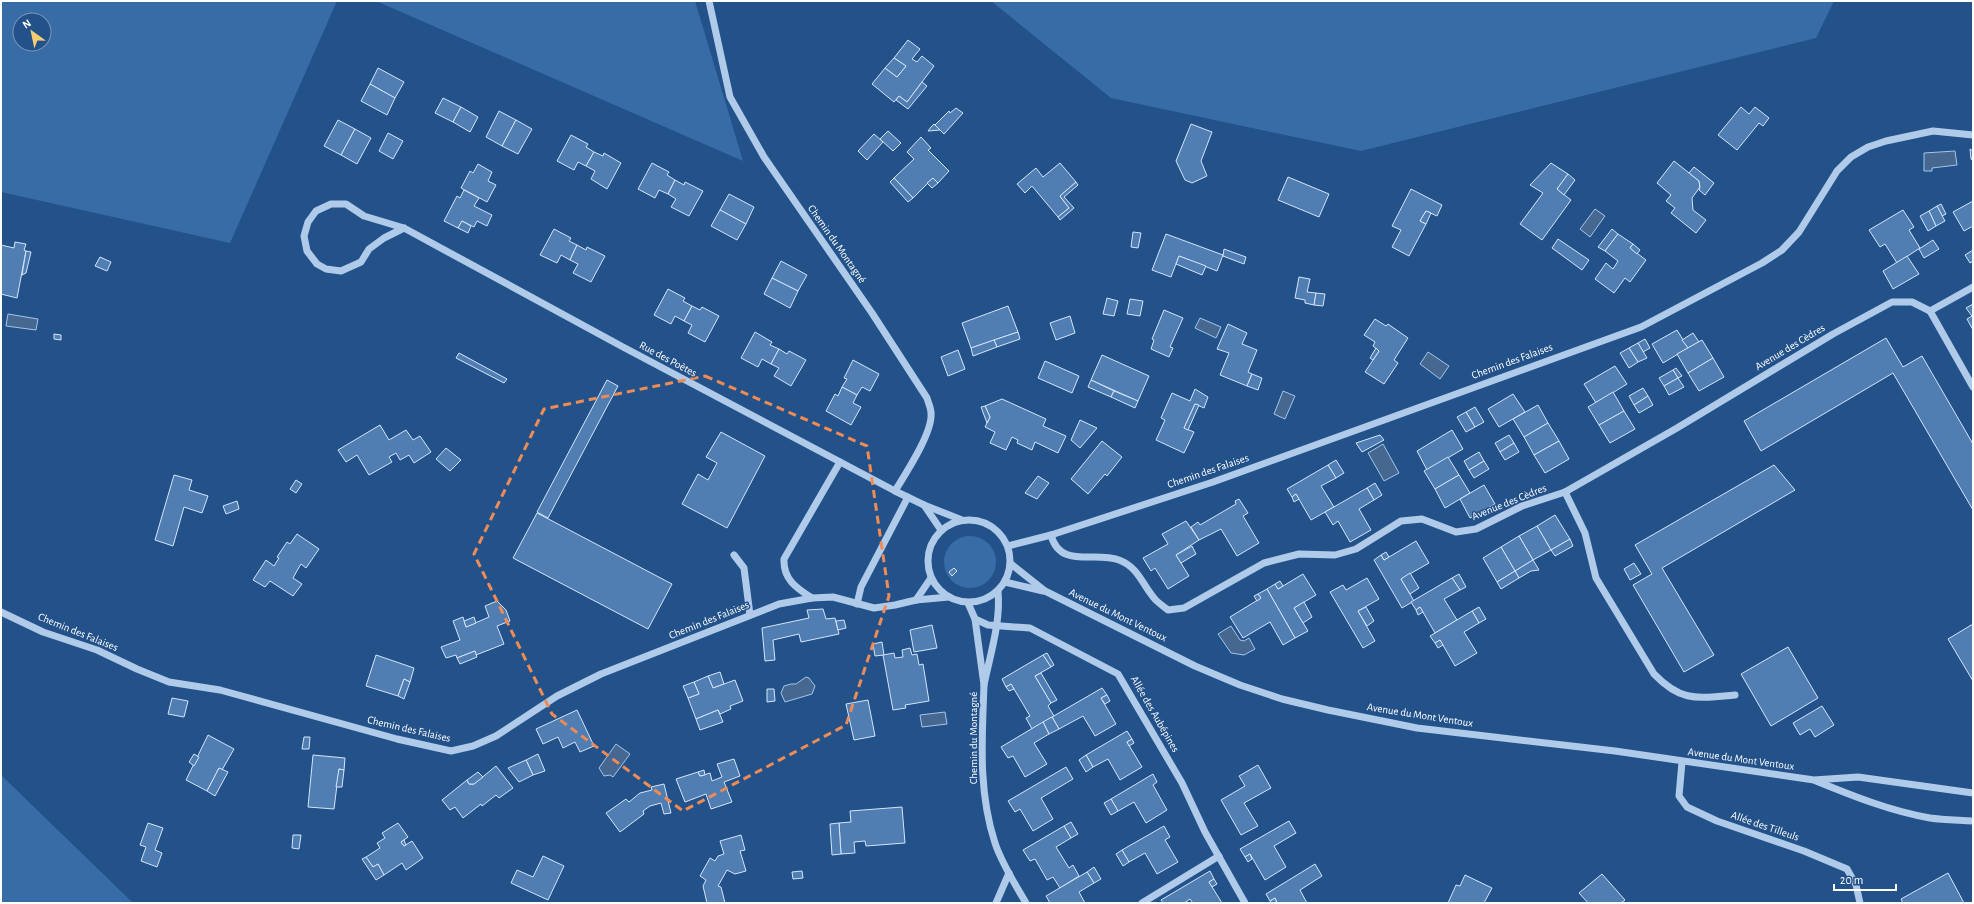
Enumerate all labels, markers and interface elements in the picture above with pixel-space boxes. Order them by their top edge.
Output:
north arrow [12,12,52,52]
text: N [21,17,33,31]
street label: Chemin du Montagné [806,203,868,285]
street label: Avenue des Cèdres [1753,322,1827,372]
street label: Rue des Poètes [637,339,699,379]
street label: Chemin des Falaises [1470,341,1554,381]
street label: Chemin des Falaises [1166,452,1250,490]
street label: Avenue des Cèdres [1470,482,1548,522]
street label: Avenue du Mont Ventoux [1067,587,1169,644]
street label: Chemin des Falaises [667,599,751,641]
street label: Chemin des Falaises [36,611,120,653]
street label: Allée des Aubépines [1129,674,1181,754]
street label: Chemin du Montagné [968,692,979,784]
street label: Avenue du Mont Ventoux [1366,701,1474,729]
street label: Chemin des Falaises [366,714,452,744]
street label: Avenue du Mont Ventoux [1687,746,1795,772]
street label: Allée des Tilleuls [1729,809,1801,843]
scale bar [1834,866,1896,892]
text: 20 m [1840,874,1863,886]

